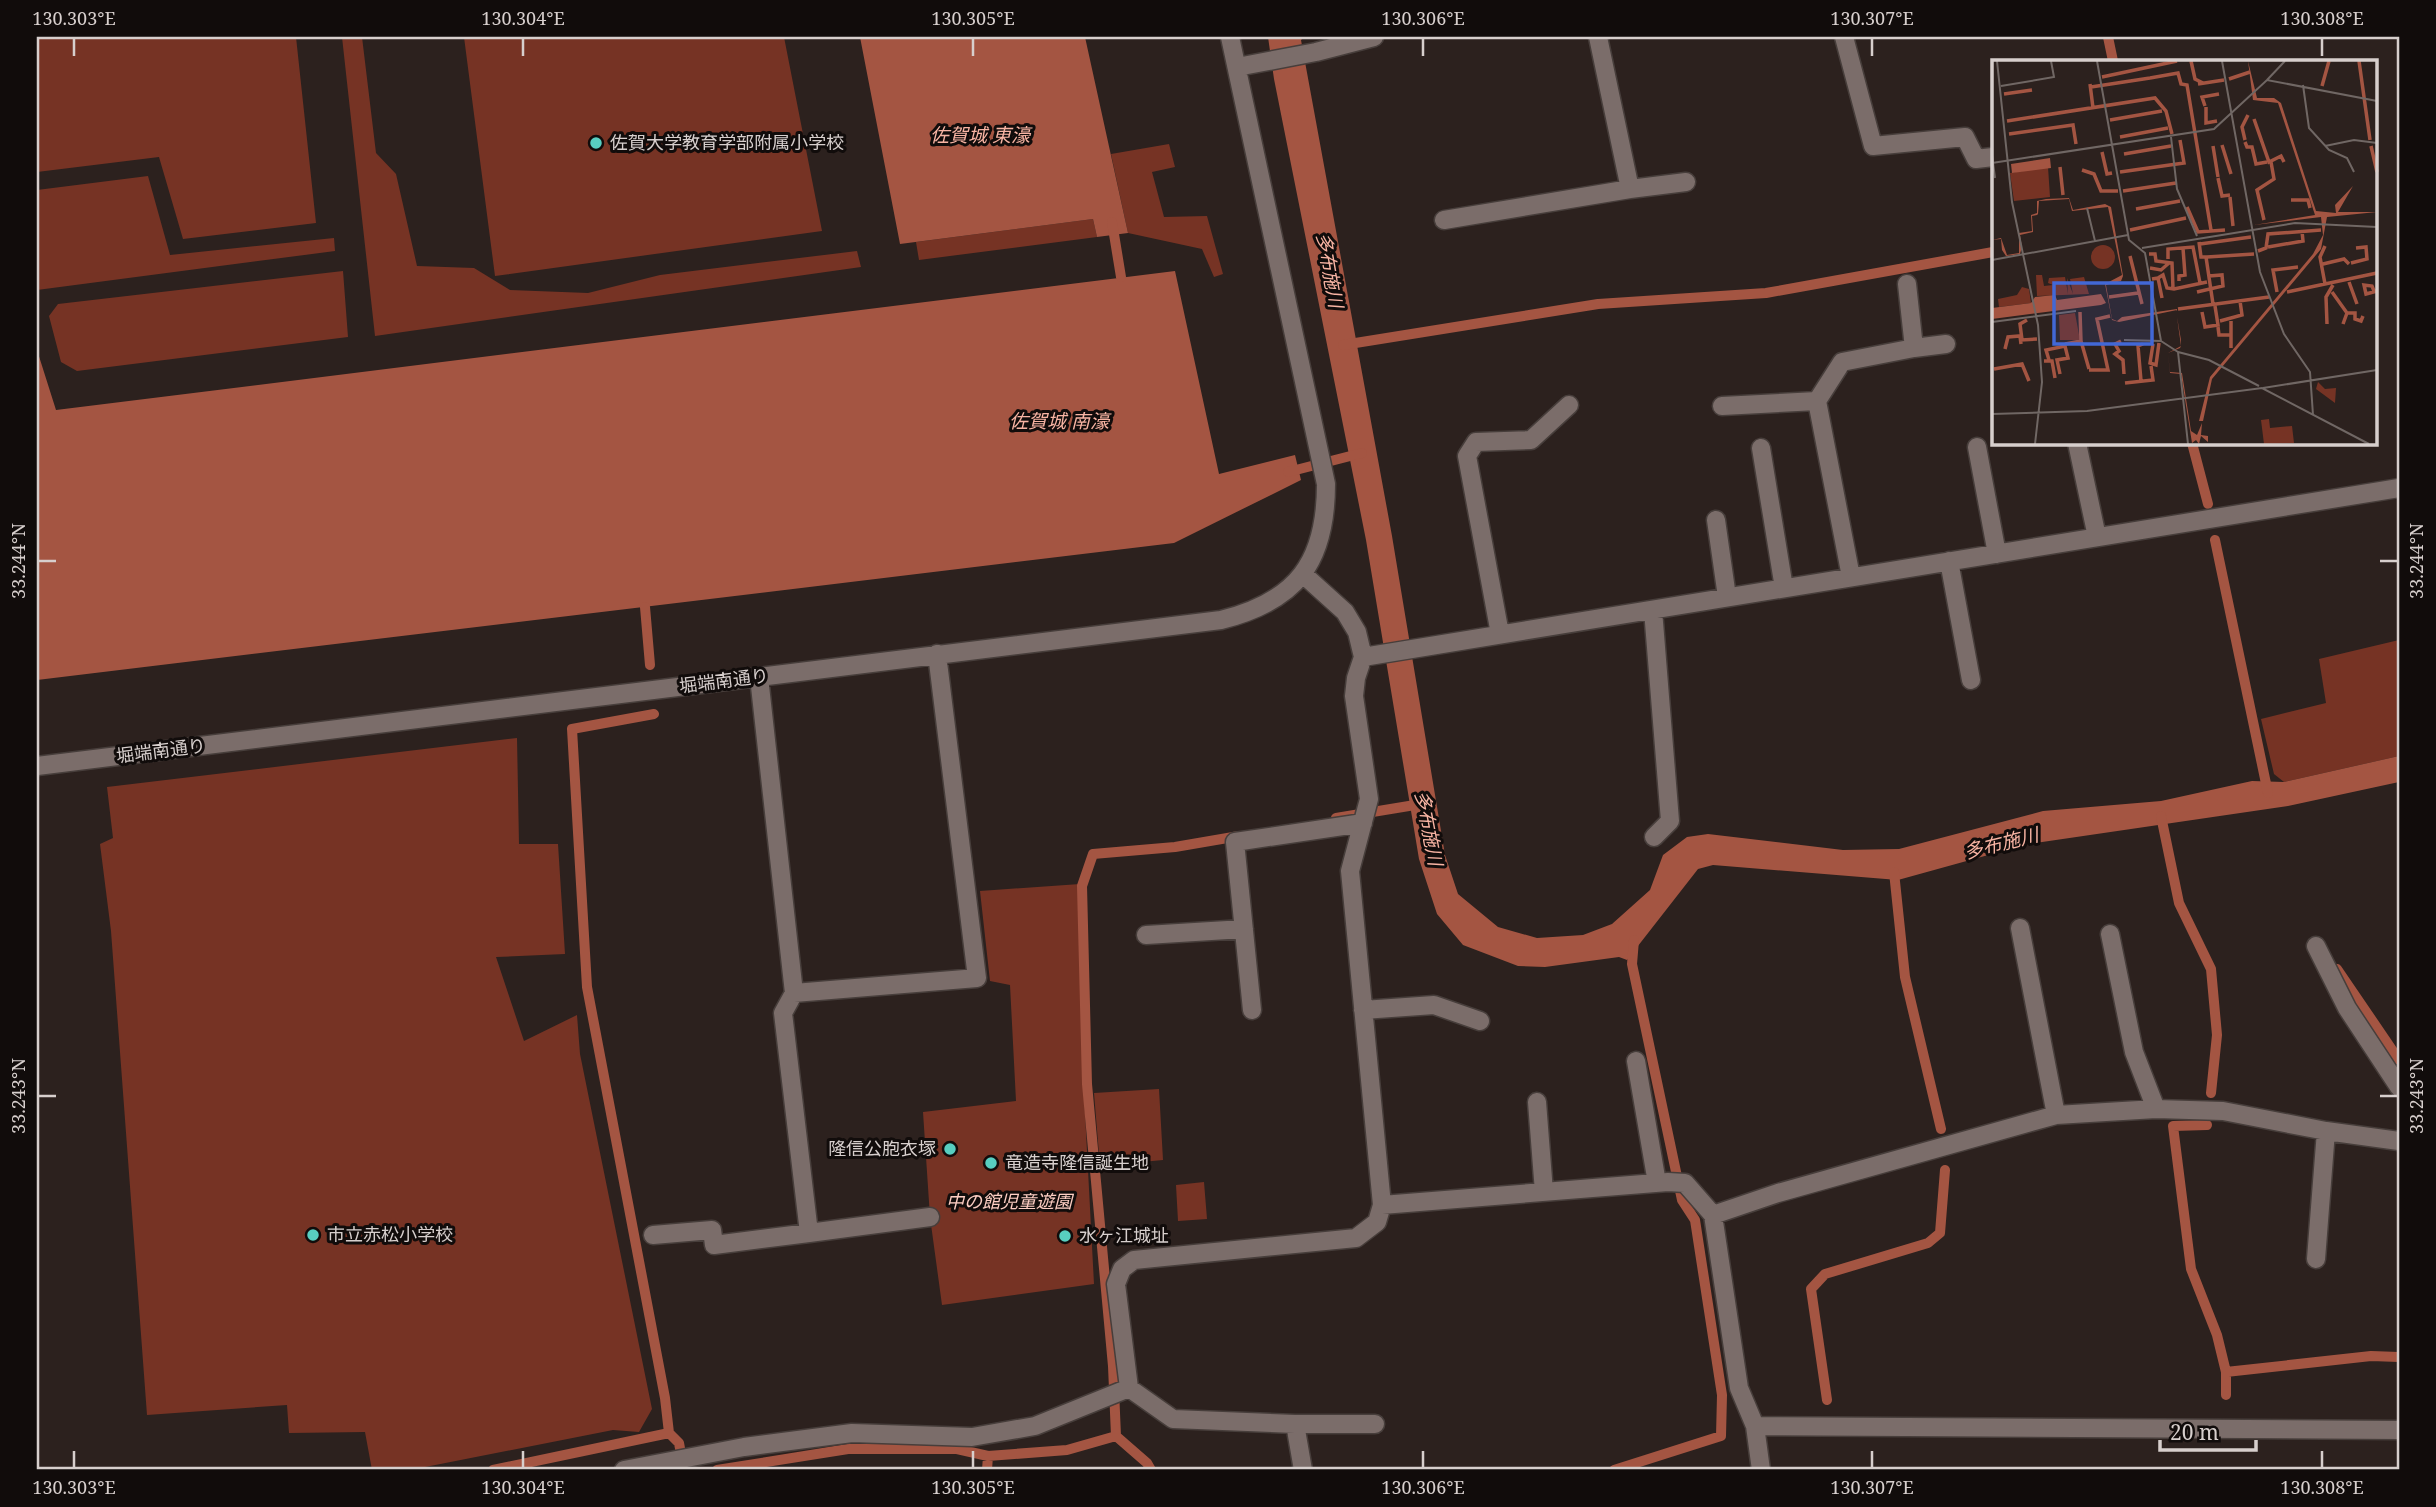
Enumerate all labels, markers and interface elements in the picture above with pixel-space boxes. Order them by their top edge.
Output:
text: 130.303°E [32,6,116,30]
text: 130.304°E [481,6,565,30]
text: 130.305°E [931,6,1015,30]
text: 130.306°E [1381,6,1465,30]
text: 130.307°E [1830,6,1914,30]
text: 130.308°E [2280,6,2364,30]
inset map [1992,60,2376,444]
water label: 佐賀城 東濠 [930,122,1033,148]
place label: 佐賀大学教育学部附属小学校 [610,130,844,154]
marker: 佐賀大学教育学部附属小学校 [588,135,604,151]
water label: 多布施川 [1311,230,1350,312]
water label: 佐賀城 南濠 [1009,408,1112,434]
text: 33.244°N [6,523,30,599]
text: 33.244°N [2404,523,2428,599]
street label: 堀端南通り [678,663,770,697]
street label: 堀端南通り [115,733,207,767]
water label: 多布施川 [1409,788,1449,870]
water label: 多布施川 [1961,821,2043,865]
text: 33.243°N [6,1058,30,1134]
text: 33.243°N [2404,1058,2428,1134]
place label: 隆信公胞衣塚 [828,1136,936,1160]
marker: 隆信公胞衣塚 [942,1141,958,1157]
place label: 竜造寺隆信誕生地 [1005,1150,1149,1174]
marker: 竜造寺隆信誕生地 [983,1155,999,1171]
park label: 中の館児童遊園 [946,1189,1075,1213]
place label: 市立赤松小学校 [327,1222,453,1246]
place label: 水ヶ江城址 [1079,1223,1169,1247]
marker: 市立赤松小学校 [305,1227,321,1243]
marker: 水ヶ江城址 [1057,1228,1073,1244]
scale bar [2160,1409,2256,1453]
text: 20 m [2170,1418,2219,1446]
text: 130.303°E [32,1475,116,1499]
text: 130.304°E [481,1475,565,1499]
text: 130.305°E [931,1475,1015,1499]
text: 130.306°E [1381,1475,1465,1499]
text: 130.307°E [1830,1475,1914,1499]
text: 130.308°E [2280,1475,2364,1499]

